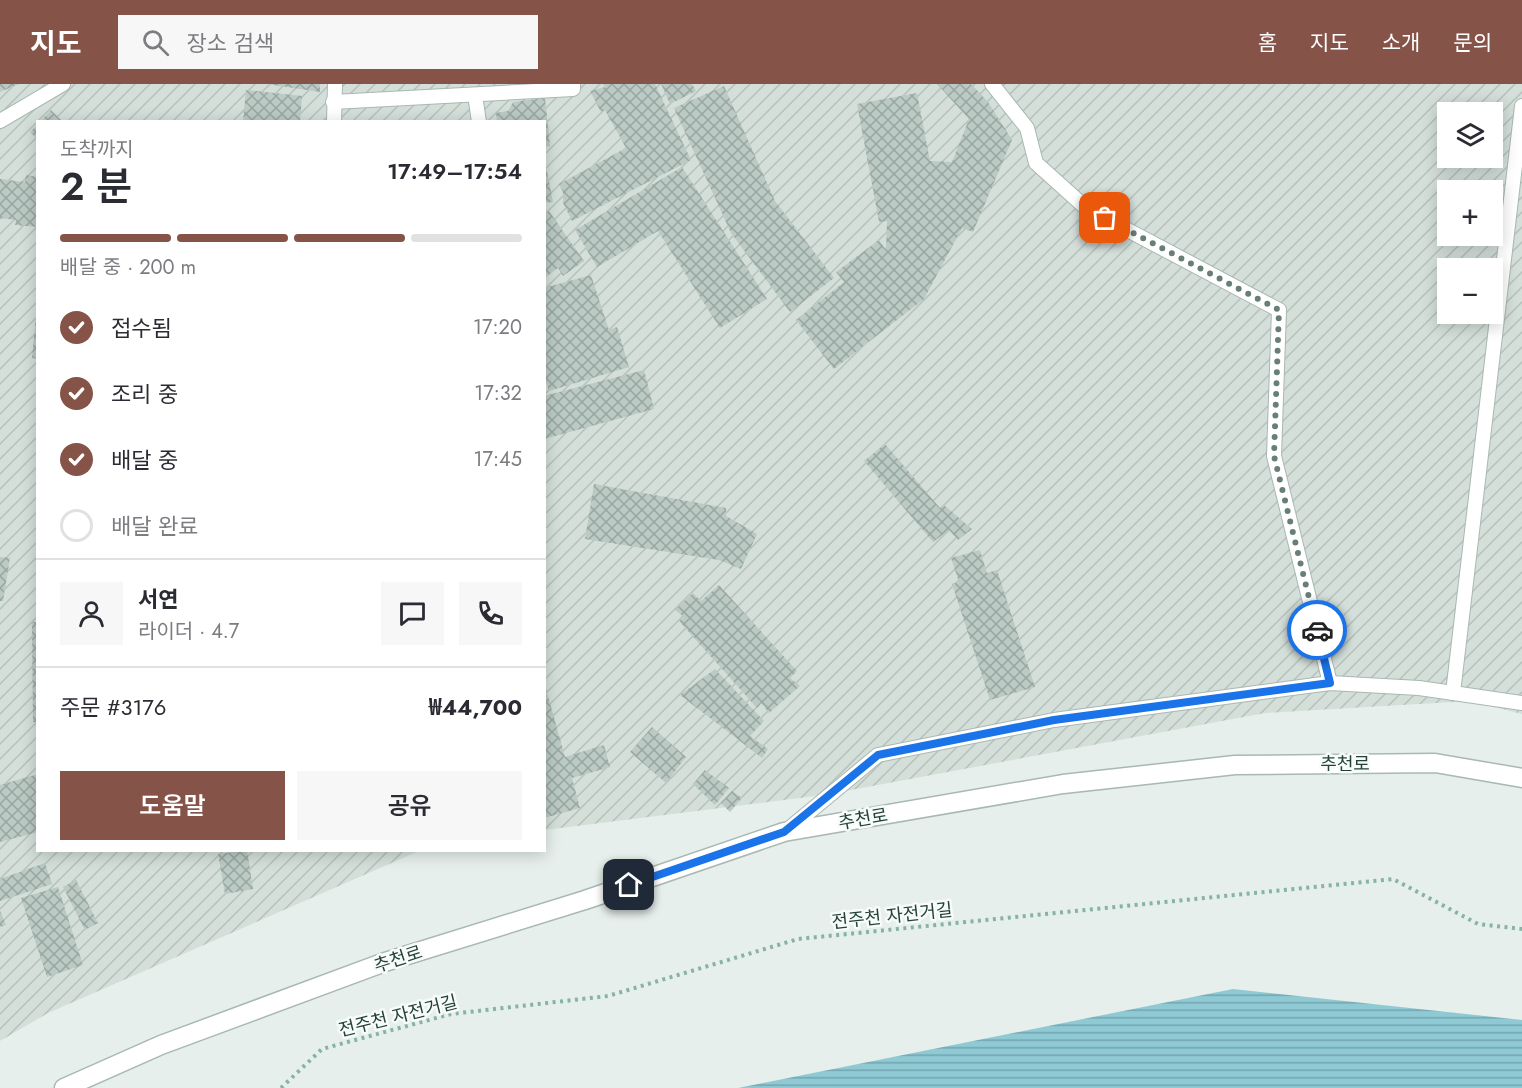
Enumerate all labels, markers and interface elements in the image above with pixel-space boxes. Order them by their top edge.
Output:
search box [118,15,538,69]
text: 지도 [30,23,82,64]
icon: search [139,26,172,59]
text: 장소 검색 [187,27,274,59]
text: 홈 [1258,28,1277,58]
text: 지도 [1310,28,1349,58]
text: 소개 [1382,28,1420,58]
text: 문의 [1453,28,1492,58]
map controls [1437,102,1503,324]
button: layers [1437,102,1503,168]
text: 도착까지 [60,135,134,164]
text: 17:49–17:54 [387,155,522,187]
text: 2 분 [60,158,132,215]
button: + [1437,180,1503,246]
pin [1079,192,1130,243]
icon: bag [1088,201,1121,234]
text: 배달 중 · 200 m [60,253,196,282]
button: − [1437,258,1503,324]
icon: check [60,311,93,344]
text: 접수됨 [111,312,172,344]
text: 17:20 [473,313,522,342]
icon: check [60,377,93,410]
text: 조리 중 [111,378,178,410]
text: 17:32 [474,379,522,408]
icon: check [60,443,93,476]
text: 배달 중 [111,444,178,476]
text: 17:45 [474,445,522,474]
text: 배달 완료 [111,510,199,542]
button: person [60,582,123,645]
button: chat [381,582,444,645]
button: phone [459,582,522,645]
text: 서연 [138,583,178,615]
courier [1287,600,1347,660]
icon: car [1301,614,1334,647]
text: 라이더 · 4.7 [138,617,239,646]
text: 주문 #3176 [60,691,167,723]
text: ₩44,700 [429,691,522,723]
street label: 추천로 [1320,751,1370,777]
button: 도움말 [60,771,285,840]
button: 공유 [297,771,522,840]
street label: 추천로 [836,802,890,836]
pin [603,859,654,910]
icon: home [612,868,645,901]
street label: 전주천 자전거길 [830,897,954,935]
street label: 추천로 [370,939,426,979]
street label: 전주천 자전거길 [336,989,460,1043]

